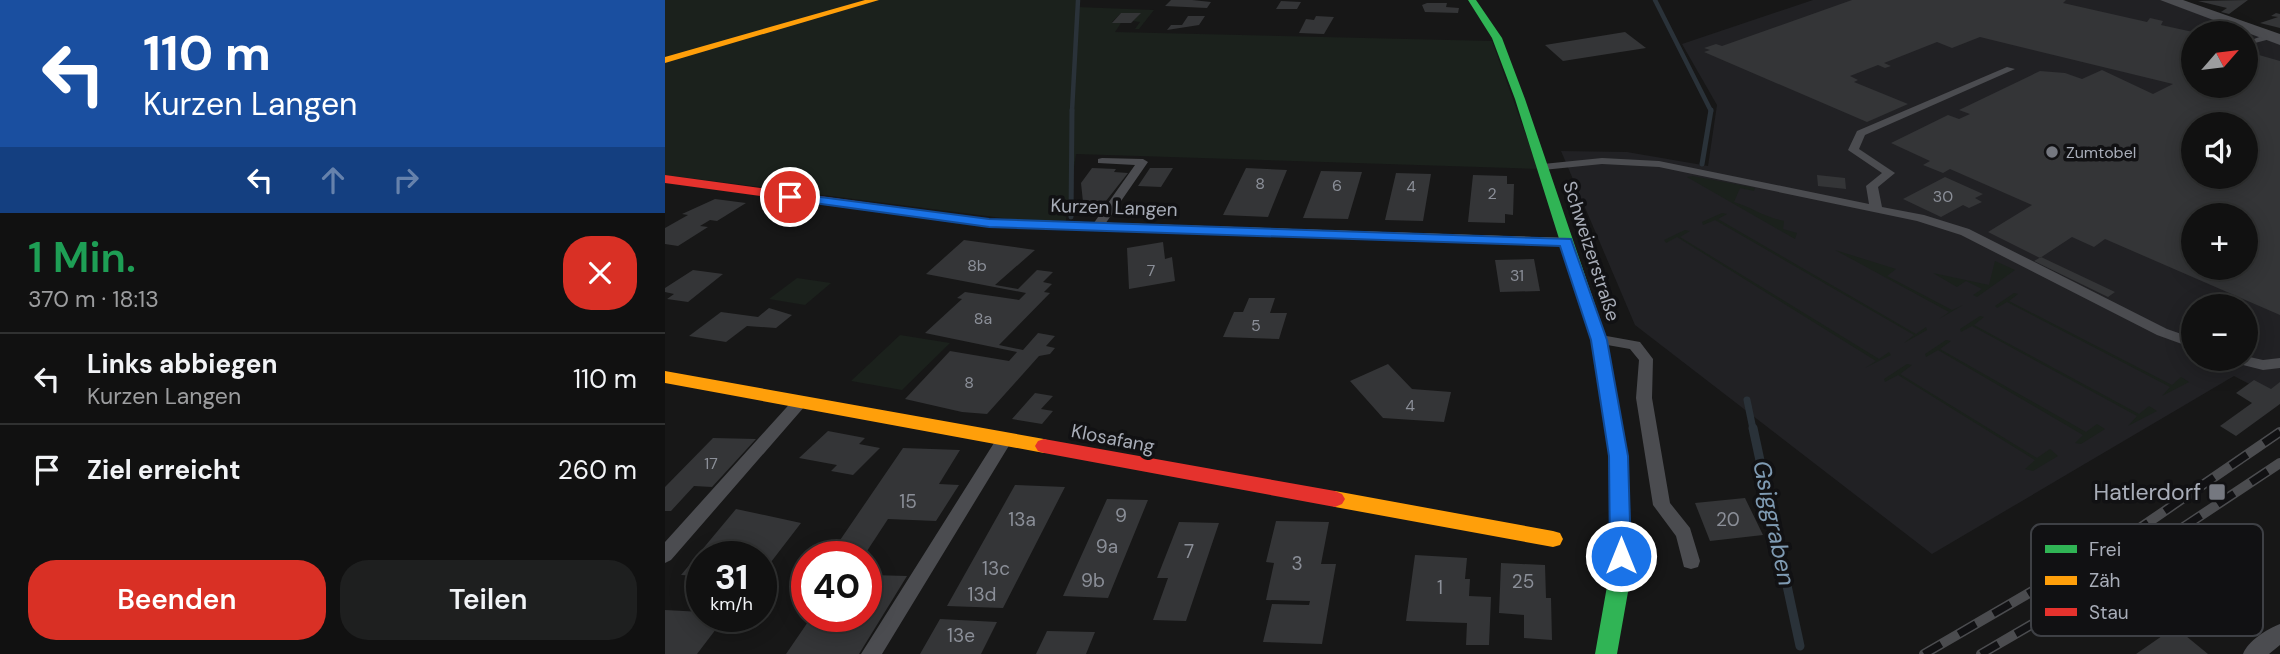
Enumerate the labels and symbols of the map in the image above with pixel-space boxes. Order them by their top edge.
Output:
north arrow [2181,21,2257,98]
place label: Zumtobel [2066,142,2136,163]
marker: Zumtobel [2044,144,2060,160]
pin [760,167,820,227]
house number: 8 [1255,173,1265,194]
house number: 6 [1332,175,1342,196]
house number: 4 [1406,176,1416,197]
street label: Schweizerstraße [1557,178,1626,324]
house number: 2 [1487,183,1497,204]
house number: 30 [1933,186,1953,207]
street label: Kurzen Langen [1050,193,1178,222]
house number: 8b [967,255,987,276]
house number: 7 [1147,260,1155,281]
house number: 31 [1510,265,1524,286]
house number: 8a [974,308,992,329]
house number: 5 [1251,315,1261,336]
house number: 8 [964,372,974,393]
house number: 4 [1405,395,1415,416]
street label: Klosafang [1069,418,1157,459]
house number: 17 [704,453,718,474]
water label: Gsiggraben [1746,457,1803,588]
place label: Hatlerdorf [2093,477,2201,507]
marker: Hatlerdorf [2207,482,2227,502]
house number: 15 [899,489,917,514]
house number: 9 [1115,503,1127,528]
house number: 13a [1008,507,1036,532]
house number: 20 [1716,507,1740,532]
position arrow [1584,519,1658,593]
legend [2031,524,2263,636]
house number: 9a [1096,534,1118,559]
text: Frei [2089,537,2121,562]
house number: 7 [1184,539,1194,564]
speed limit sign: 40 [791,541,882,632]
house number: 3 [1291,551,1303,576]
house number: 13c [982,556,1010,581]
house number: 9b [1081,568,1105,593]
text: Zäh [2089,568,2121,593]
house number: 25 [1512,569,1534,594]
house number: 1 [1437,575,1443,600]
house number: 13d [967,582,997,607]
text: Stau [2089,600,2129,625]
house number: 13e [947,623,975,648]

